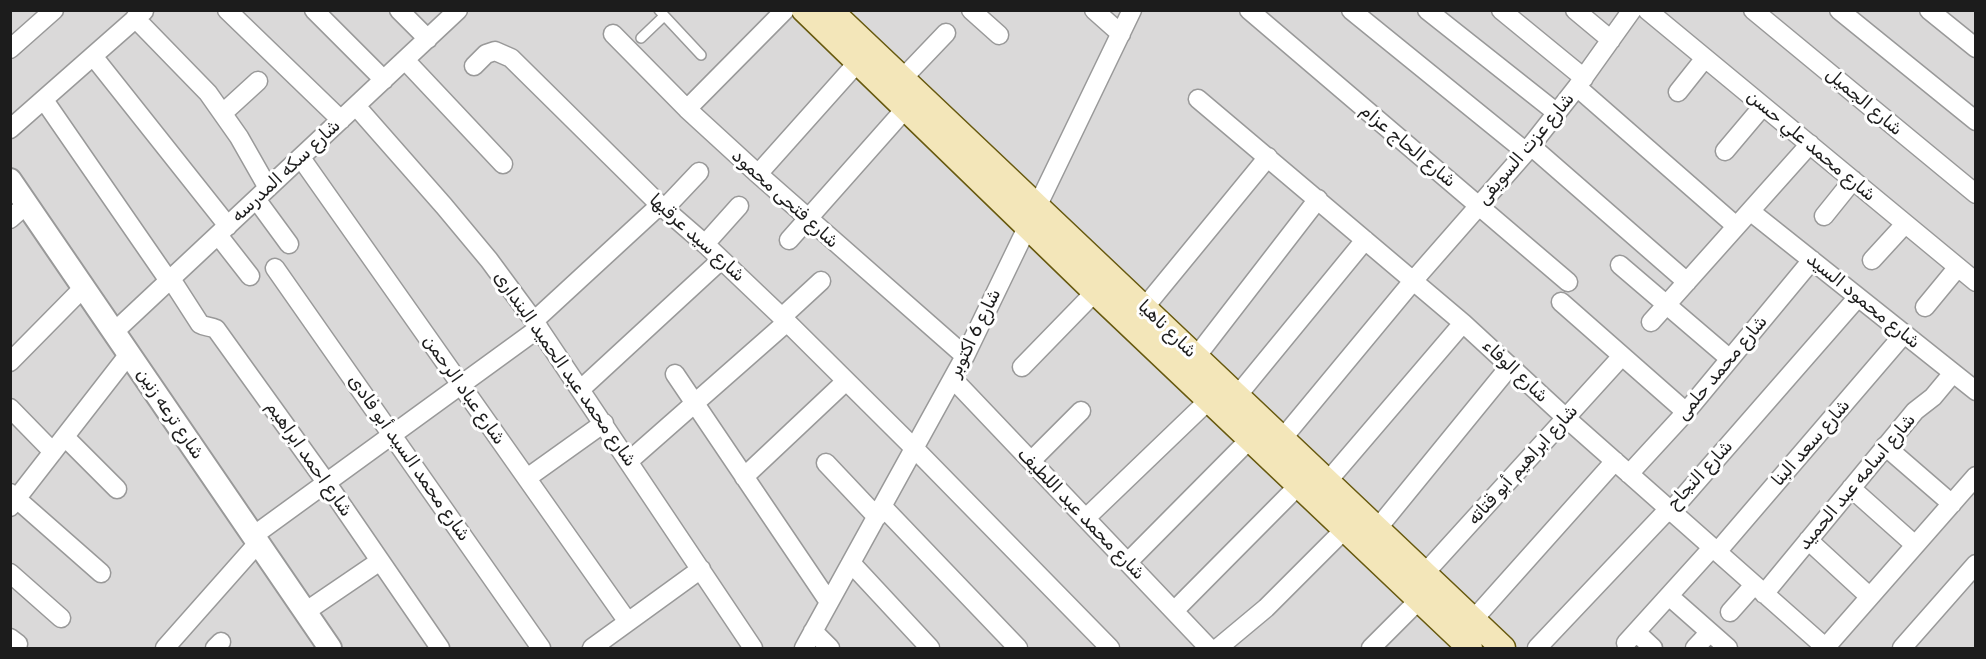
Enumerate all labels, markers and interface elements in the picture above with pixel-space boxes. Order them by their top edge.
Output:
street label: شارع الجميل [1821,64,1907,140]
street label: شارع محمد علي حسن [1742,86,1880,206]
street label: شارع عزت السويفى [1473,88,1579,210]
street label: شارع الحاج عزام [1356,100,1460,192]
street label: شارع سكه المدرسه [227,115,345,227]
street label: شارع فتحى محمود [727,145,843,253]
street label: شارع سيد عرقبها [645,189,749,287]
street label: شارع محمود السيد [1802,248,1924,354]
street label: شارع محمد عبد الحميد البندارى [489,267,641,471]
street label: شارع 6 اكتوبر [944,285,1006,381]
street label: شارع ناهيا [1133,296,1201,362]
street label: شارع محمد حلمى [1672,311,1772,425]
street label: شارع عباد الرحمن [418,331,510,449]
street label: شارع الوفاء [1477,335,1553,407]
street label: شارع ترعه زنين [132,364,208,464]
street label: شارع محمد السيد أبو فادى [343,371,475,545]
street label: شارع سعد البنا [1767,395,1855,491]
street label: شارع احمد ابراهيم [261,397,357,521]
street label: شارع ابراهيم أبو قتاته [1463,400,1583,530]
street label: شارع اسامه عبد الحميد [1794,409,1920,555]
street label: شارع النجاح [1663,436,1737,514]
street label: شارع محمد عبد اللطيف [1013,444,1149,584]

